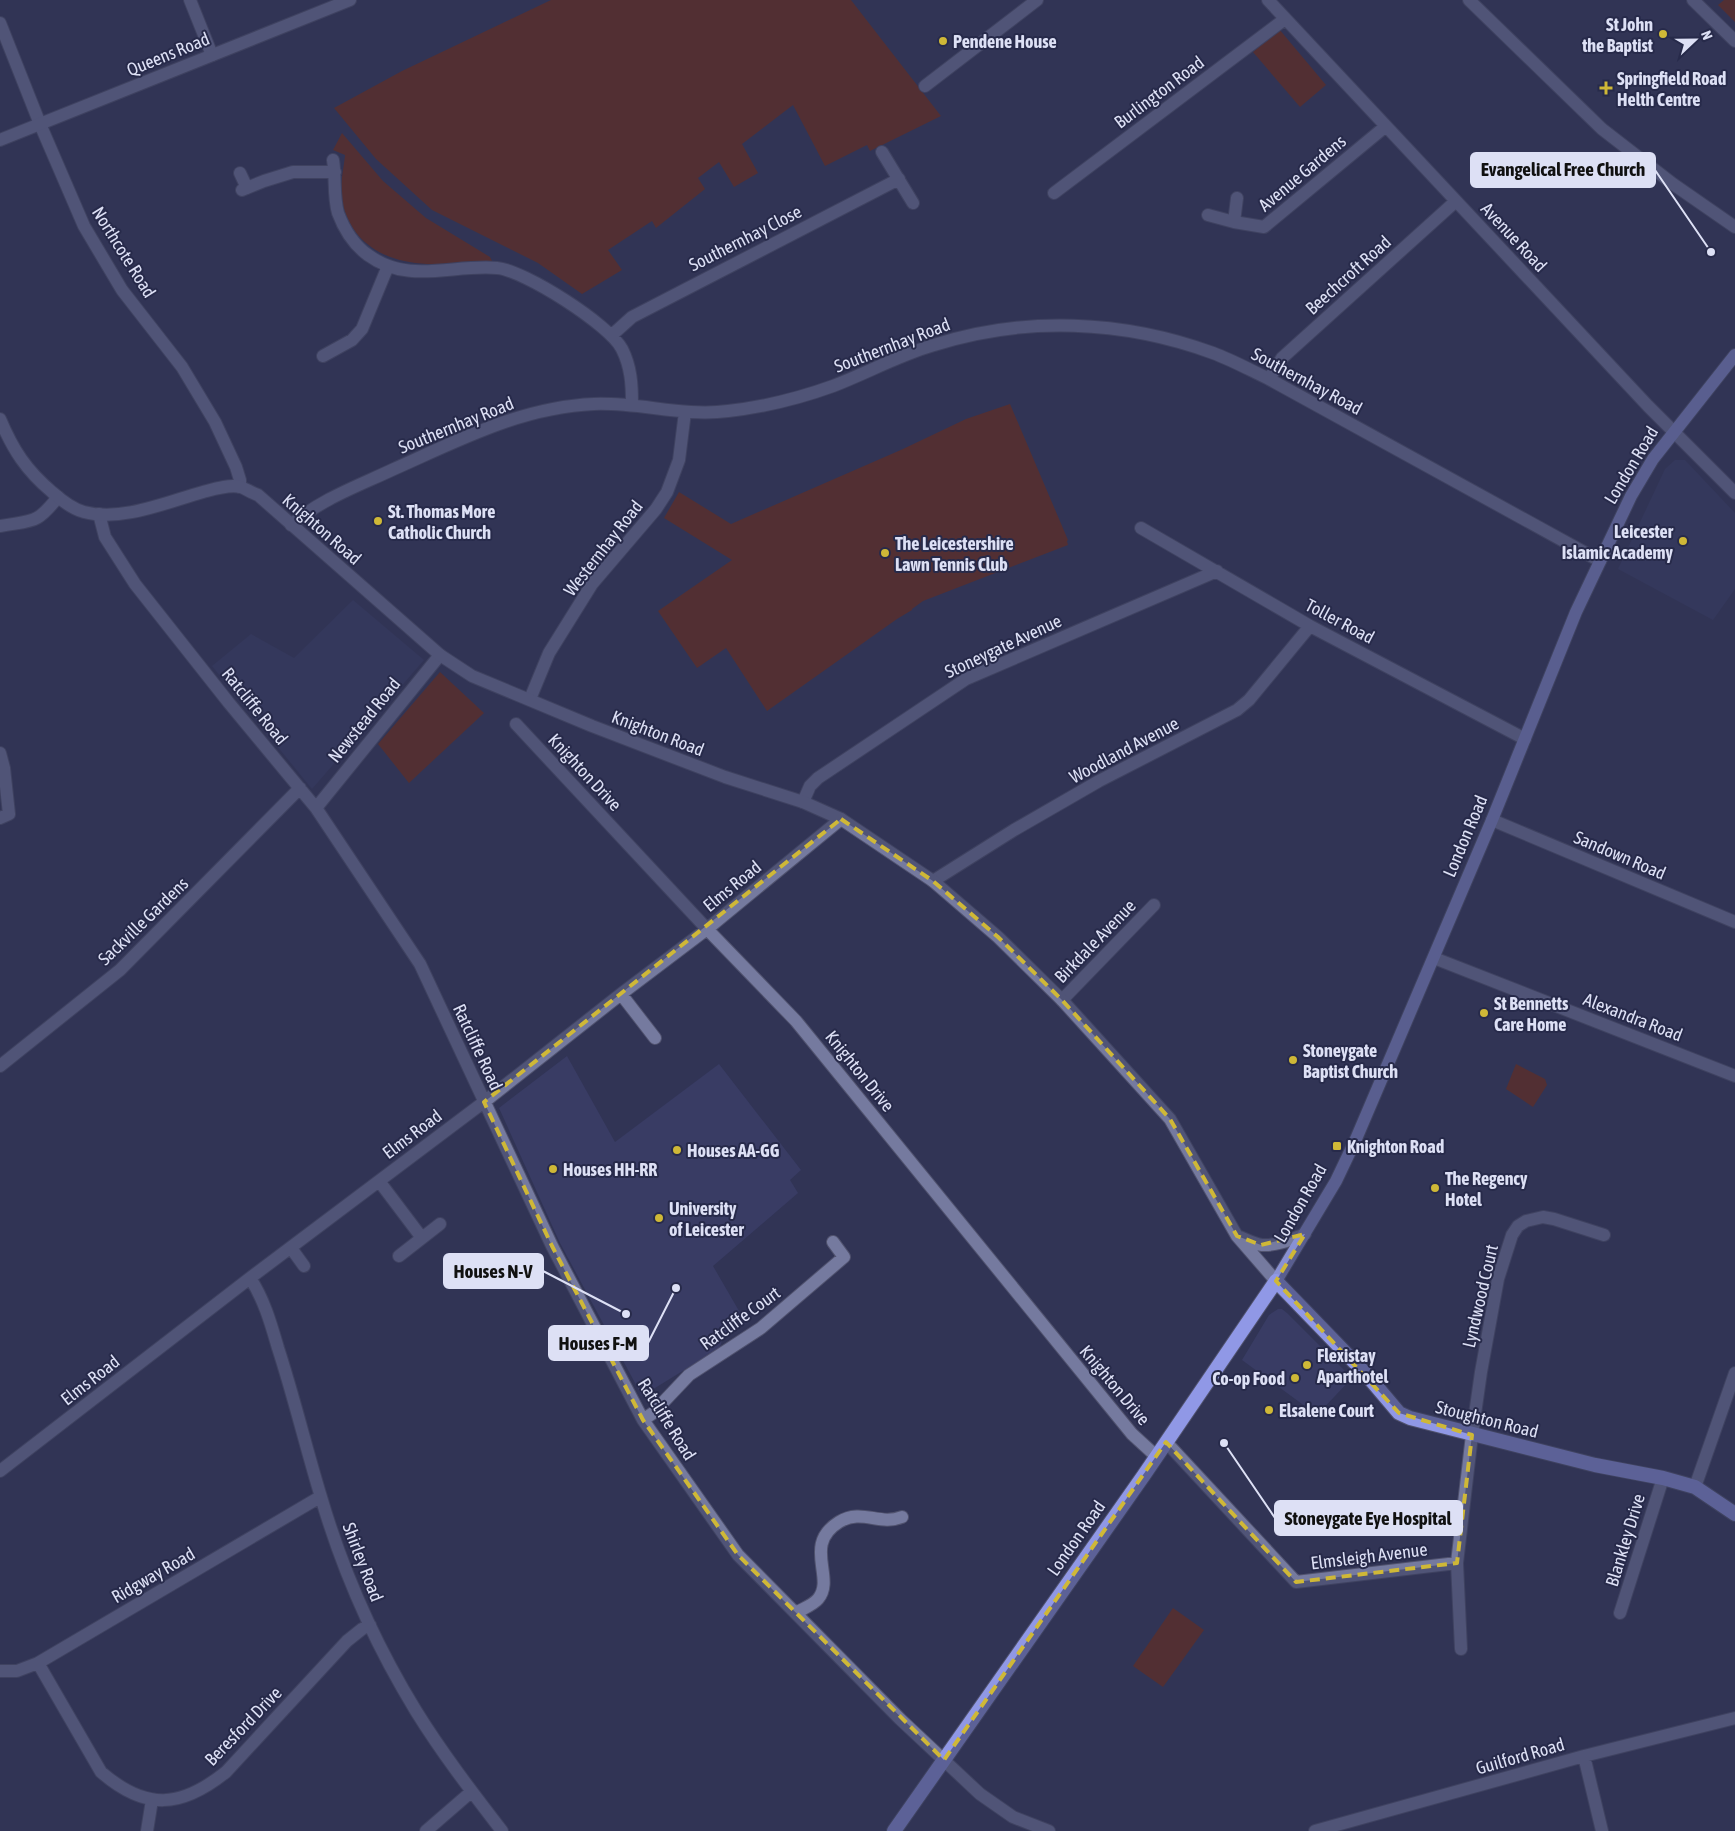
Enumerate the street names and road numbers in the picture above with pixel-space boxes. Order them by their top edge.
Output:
street label: Queens Road [124,28,212,80]
street label: Burlington Road [1110,51,1208,133]
street label: Avenue Gardens [1254,130,1350,216]
street label: Avenue Road [1477,198,1551,276]
street label: Southernhay Close [685,201,805,275]
street label: Northcote Road [88,203,160,301]
street label: Beechcroft Road [1301,231,1395,319]
street label: Southernhay Road [831,313,953,377]
street label: Southernhay Road [1248,343,1366,419]
street label: Southernhay Road [395,392,517,458]
street label: London Road [1600,422,1662,508]
street label: Knighton Road [278,489,366,569]
street label: Westernhay Road [559,496,647,600]
street label: Toller Road [1302,594,1378,648]
street label: Stoneygate Avenue [941,610,1065,682]
street label: Ratcliffe Road [218,663,292,749]
street label: Newstead Road [324,674,404,766]
street label: Knighton Road [609,706,707,760]
street label: Woodland Avenue [1066,712,1182,788]
street label: Knighton Drive [544,729,626,815]
street label: London Road [1438,792,1492,880]
street label: Sandown Road [1571,826,1669,884]
street label: Elms Road [699,856,765,916]
street label: Sackville Gardens [94,873,192,969]
street label: Birkdale Avenue [1050,895,1140,987]
street label: Alexandra Road [1580,988,1686,1046]
street label: Ratcliffe Road [449,1001,507,1093]
street label: Knighton Drive [821,1026,899,1116]
street label: Elms Road [378,1105,446,1163]
street label: London Road [1269,1160,1331,1246]
street label: Lyndwood Court [1458,1242,1502,1350]
street label: Ratcliffe Court [696,1282,784,1354]
street label: Knighton Drive [1076,1341,1154,1429]
street label: Elms Road [57,1351,123,1409]
street label: Ratcliffe Road [634,1374,700,1464]
street label: Stoughton Road [1433,1396,1541,1442]
street label: Blankley Drive [1601,1491,1649,1589]
street label: London Road [1043,1496,1109,1580]
street label: Shirley Road [338,1520,388,1604]
street label: Elmsleigh Avenue [1309,1538,1429,1574]
street label: Ridgway Road [108,1543,198,1607]
street label: Beresford Drive [200,1682,286,1770]
street label: Guilford Road [1473,1733,1567,1779]

